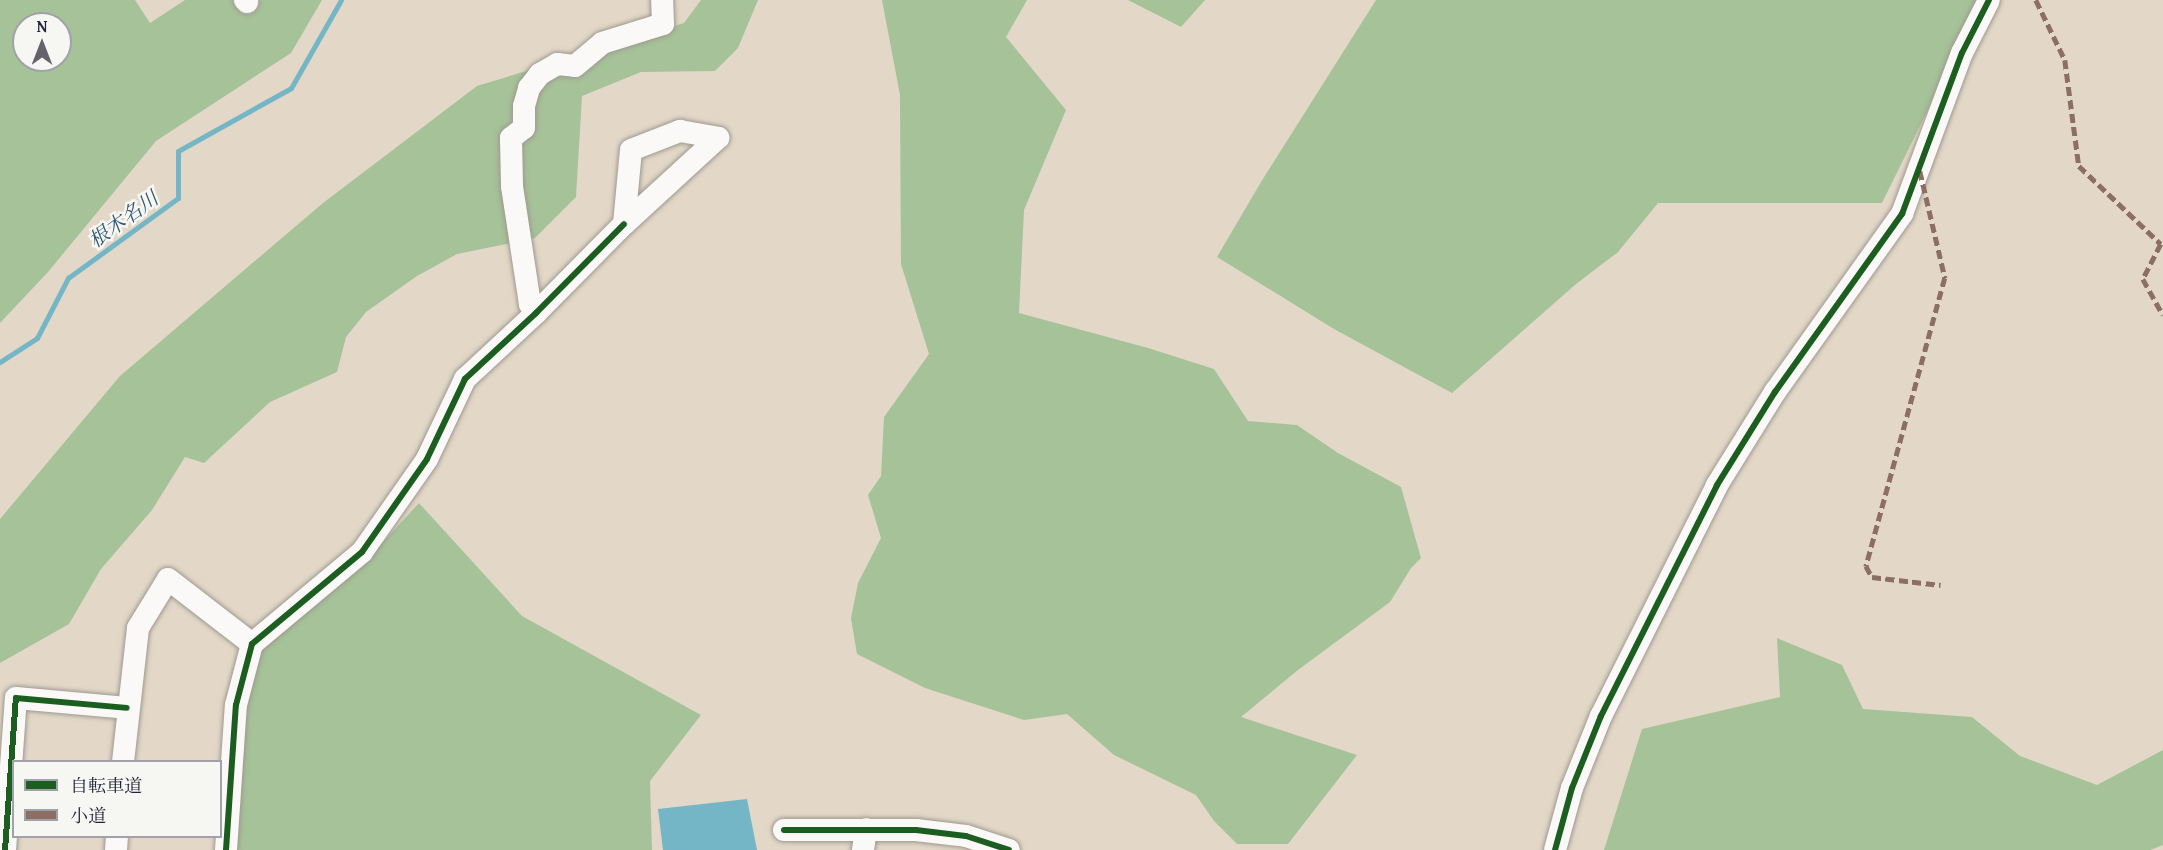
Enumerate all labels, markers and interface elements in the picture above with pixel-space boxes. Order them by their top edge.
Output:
north arrow [12,12,72,72]
text: N [37,14,47,38]
water label: 根木名川 [84,186,162,252]
legend [12,760,222,838]
text: 自転車道 [70,772,142,799]
text: 小道 [70,802,106,829]

